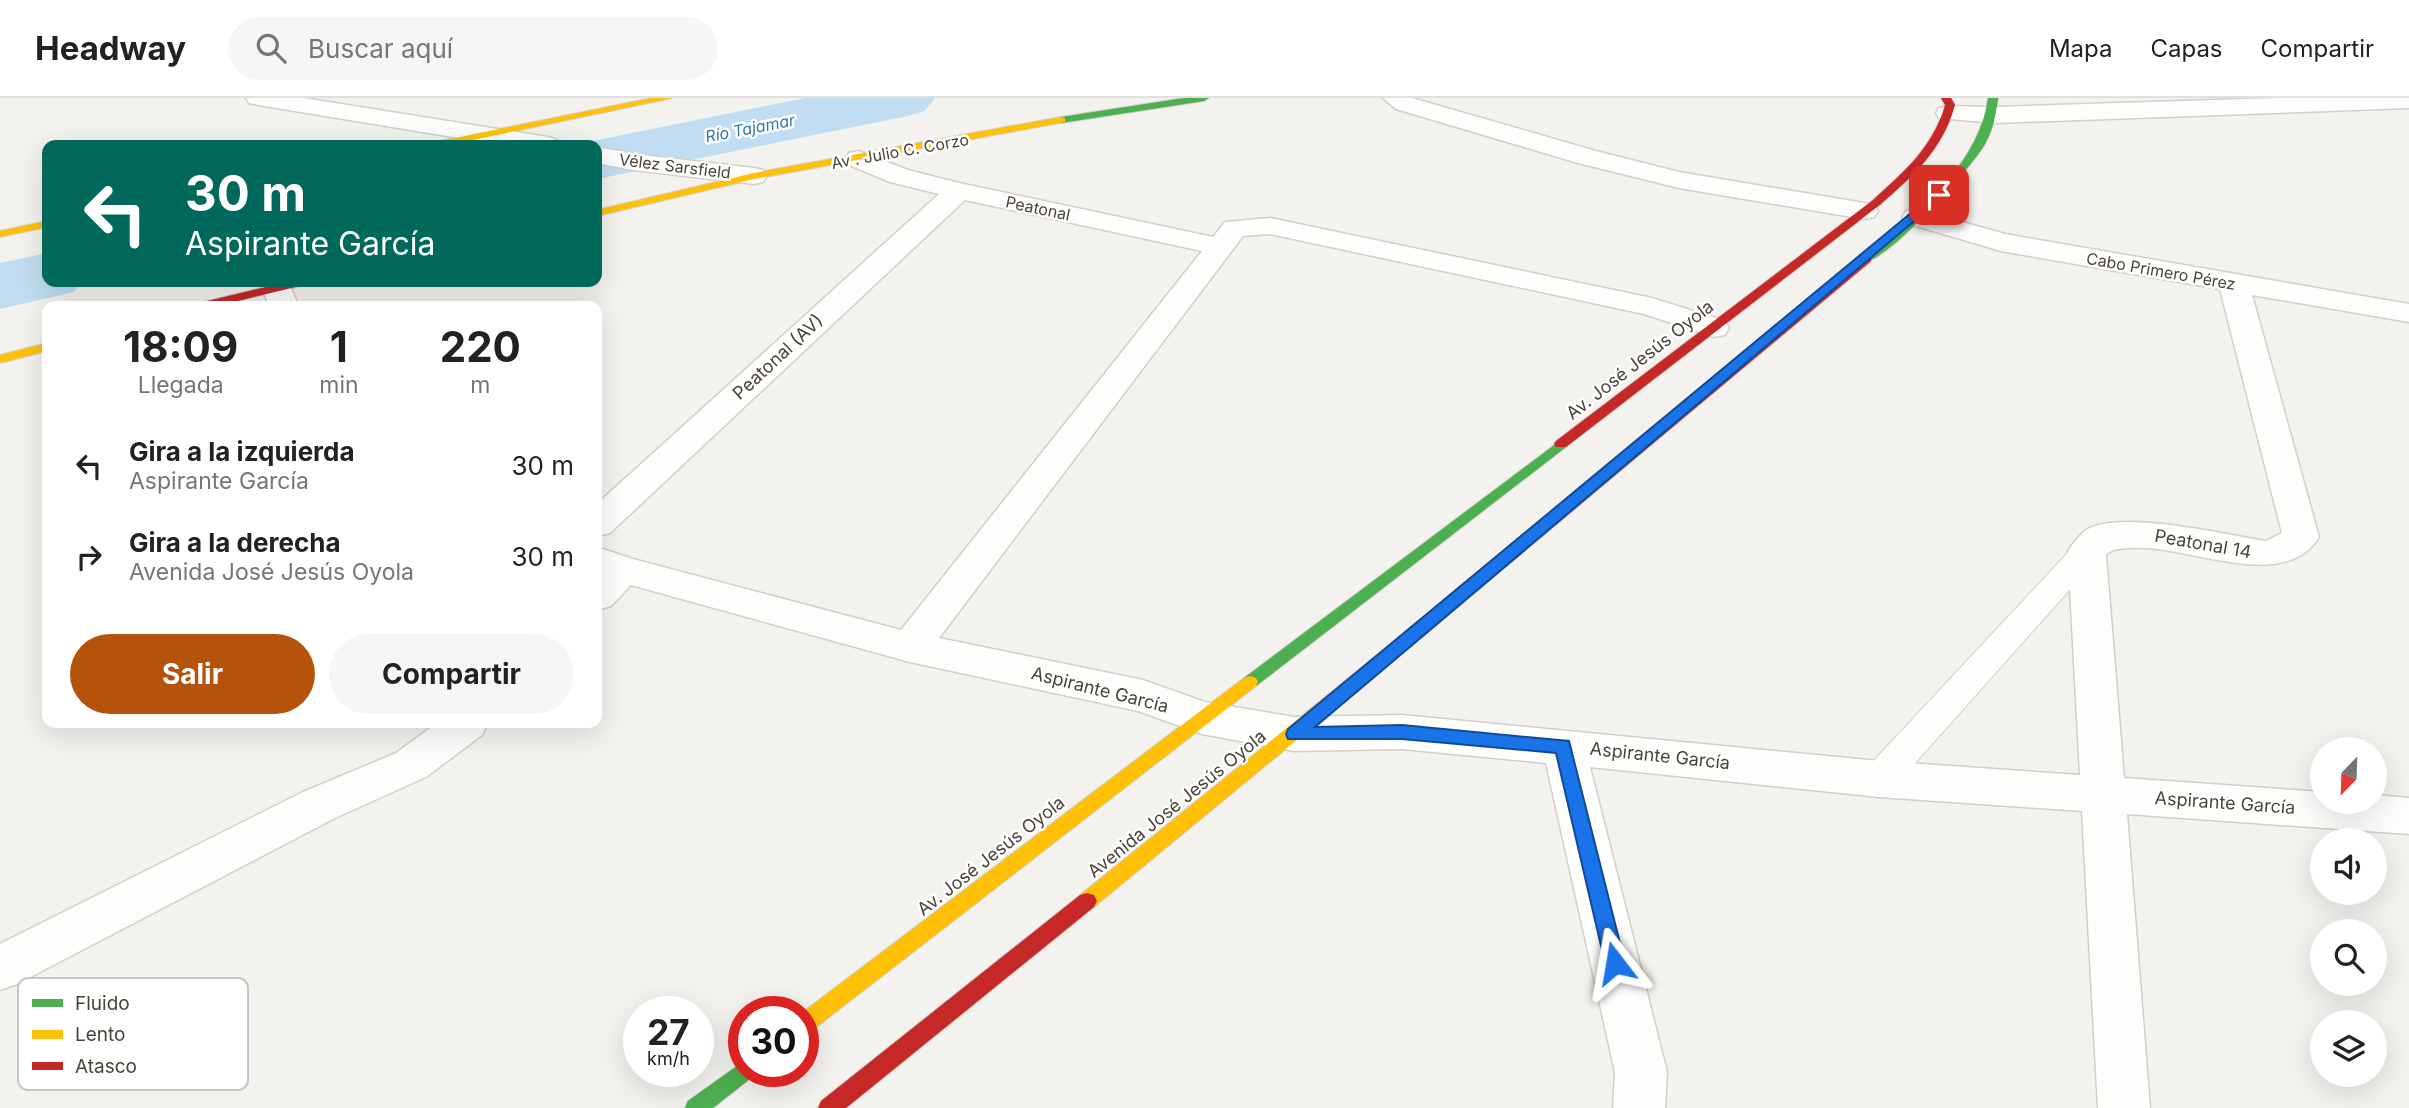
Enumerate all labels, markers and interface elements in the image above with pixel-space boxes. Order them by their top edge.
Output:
search box [228,17,718,80]
text: Headway [35,28,186,68]
icon: search [252,29,290,67]
text: Buscar aquí [308,33,453,64]
text: Mapa [2049,34,2112,63]
text: Capas [2150,34,2223,63]
text: Compartir [2261,34,2374,63]
water label: Río Tajamar [704,109,797,146]
street label: Av . Julio C. Corzo [830,129,970,173]
street label: Vélez Sarsfield [618,149,732,183]
text: 30 m [185,164,306,223]
pin [1909,165,1969,225]
icon: left [70,168,161,259]
icon: arrive [1920,176,1958,214]
street label: Peatonal [1004,191,1072,225]
text: Aspirante García [185,224,435,263]
street label: Cabo Primero Pérez [2085,248,2237,294]
street label: Av. José Jesús Oyola [1562,296,1718,424]
street label: Peatonal (AV) [728,310,827,404]
text: 18:09 [123,321,238,372]
text: 1 [330,321,348,372]
text: 220 [440,321,521,372]
text: Llegada [138,371,224,399]
text: min [319,371,359,399]
text: m [470,371,490,399]
text: Gira a la izquierda [129,436,355,467]
icon: left [70,447,108,485]
text: 30 m [511,450,574,481]
text: Aspirante García [129,467,309,495]
street label: Peatonal 14 [2153,525,2253,562]
text: Gira a la derecha [129,527,341,558]
icon: right [70,538,108,576]
text: 30 m [511,541,574,572]
text: Avenida José Jesús Oyola [129,558,414,586]
button: Salir [70,634,315,714]
button: Compartir [329,634,574,714]
street label: Aspirante García [1029,662,1171,717]
street label: Avenida José Jesús Oyola [1083,725,1270,882]
north arrow [2310,737,2387,814]
map controls [2310,737,2387,1087]
street label: Aspirante García [1589,738,1731,773]
street label: Aspirante García [2154,787,2296,818]
street label: Av. José Jesús Oyola [913,792,1069,920]
button: sound [2310,828,2387,905]
button: search [2310,919,2387,996]
position arrow [1578,926,1652,1000]
legend [18,978,248,1090]
text: Fluido [75,992,130,1015]
speed limit sign: 30 [728,996,819,1087]
button: layers [2310,1010,2387,1087]
text: 27 [647,1011,690,1053]
text: Lento [75,1023,125,1046]
text: km/h [647,1048,690,1069]
text: Atasco [75,1055,137,1078]

